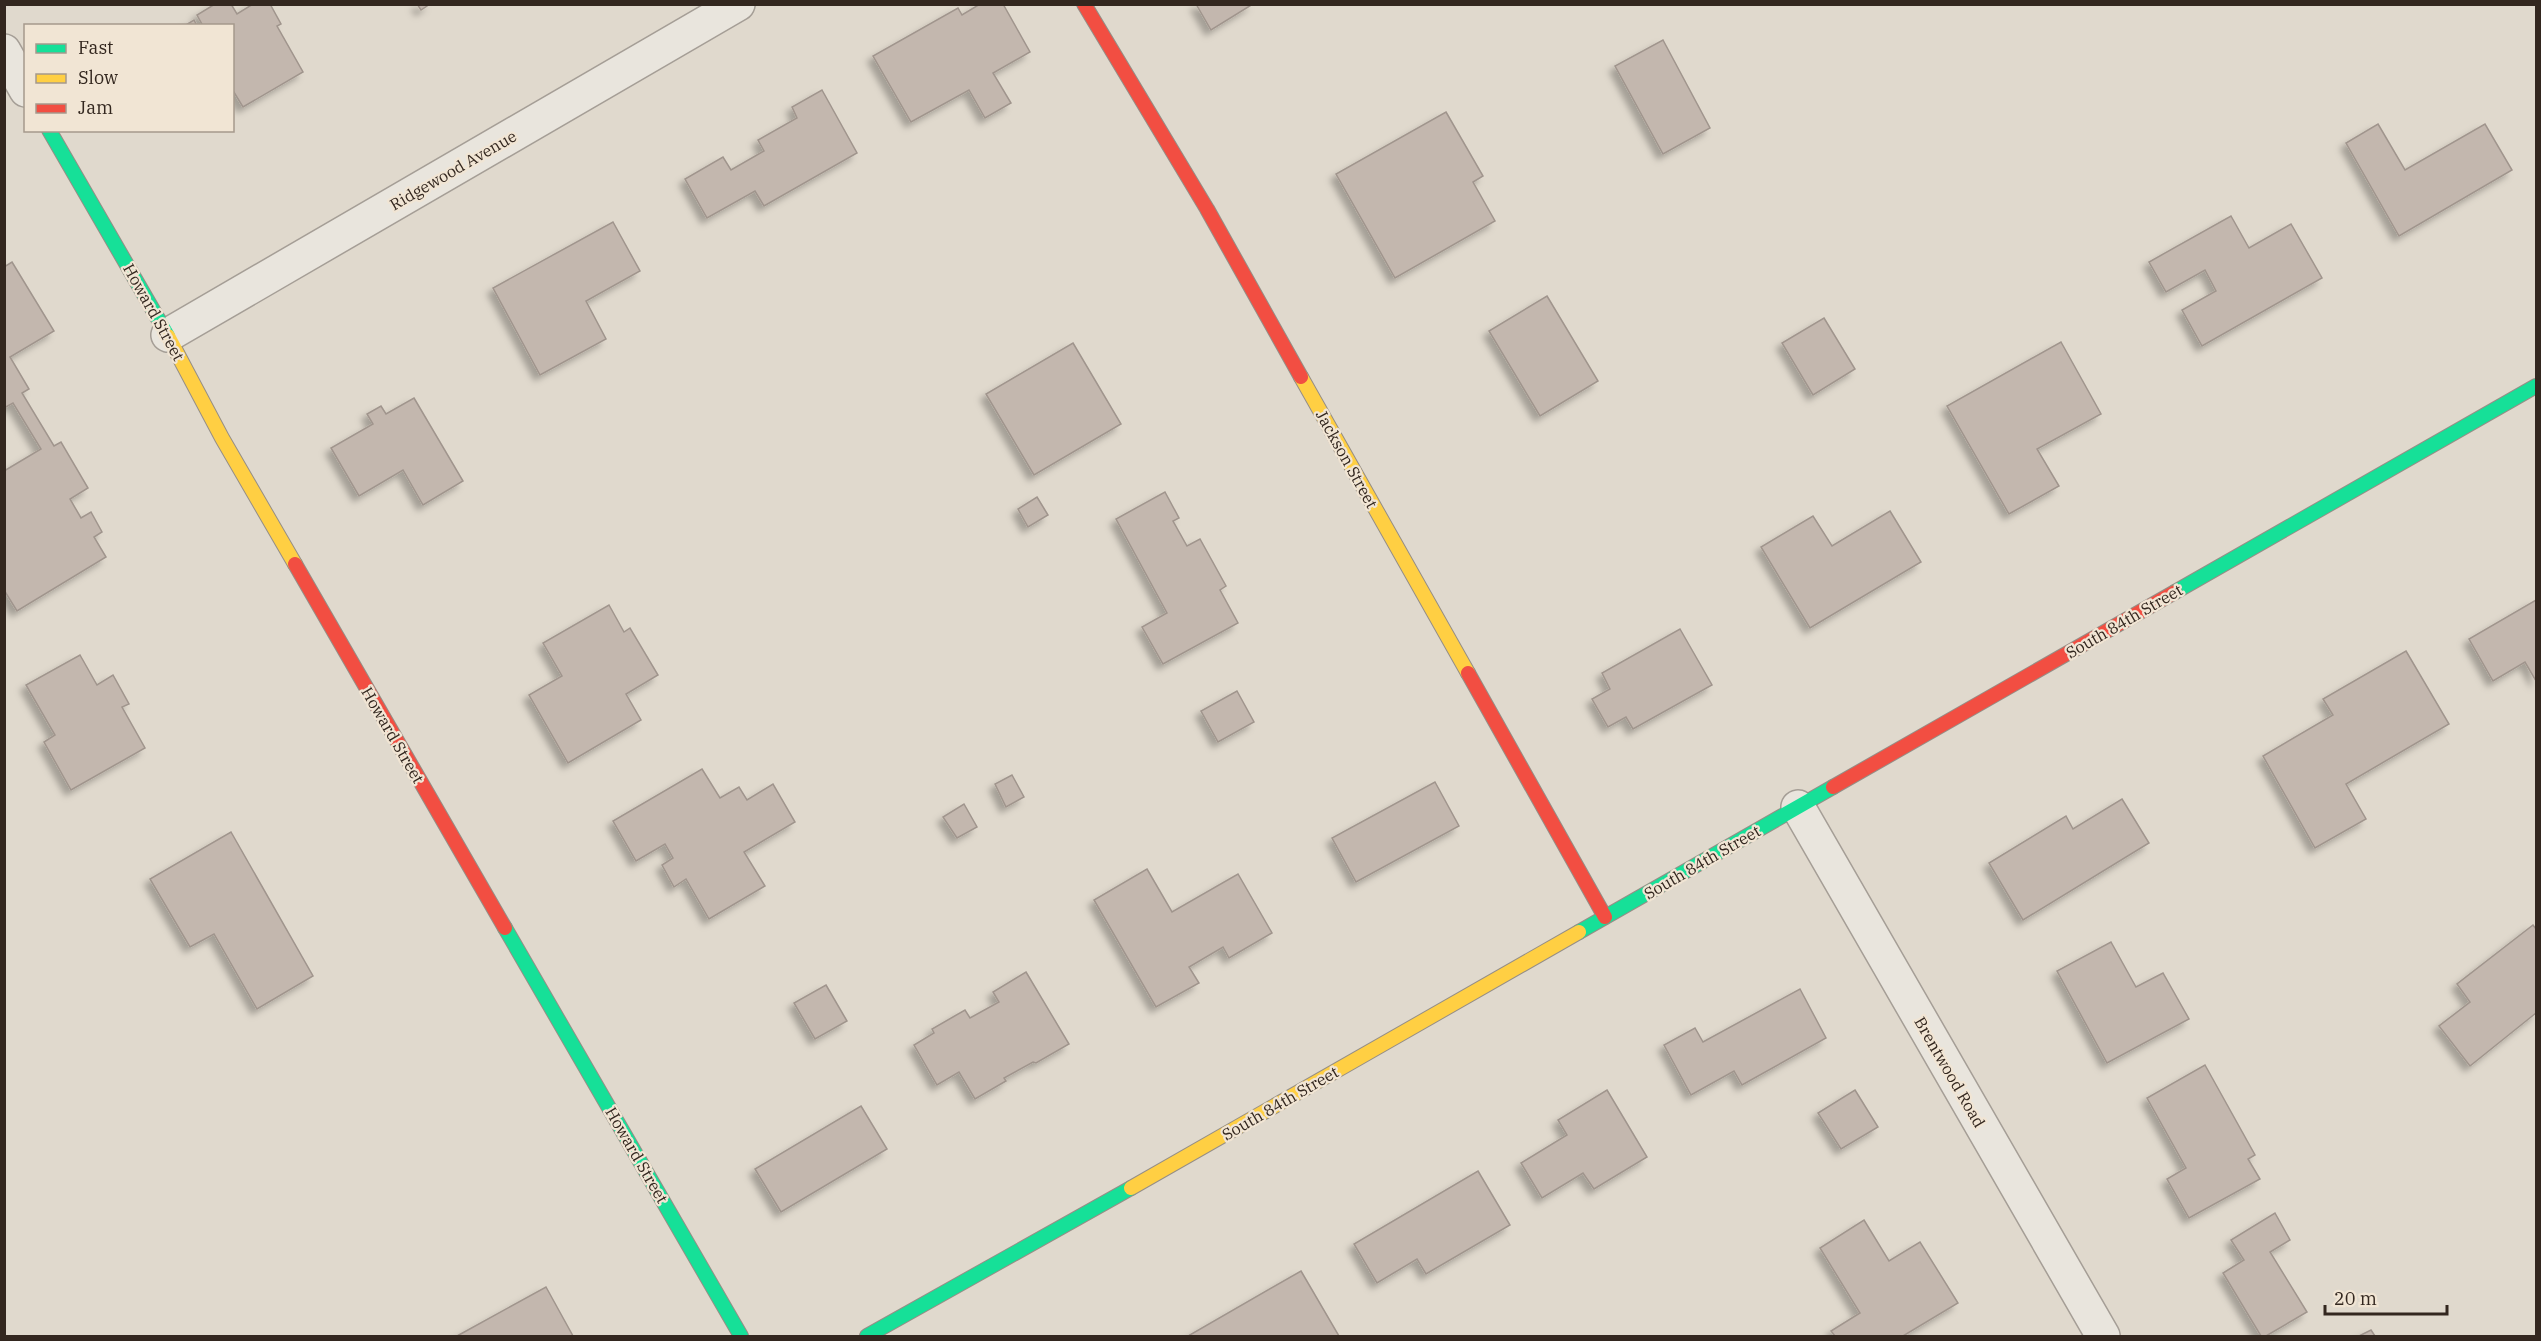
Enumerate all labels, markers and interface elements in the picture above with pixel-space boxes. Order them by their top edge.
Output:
legend [24,24,234,132]
text: Fast [78,36,113,59]
text: Slow [78,66,118,89]
text: Jam [78,96,113,119]
street label: Ridgewood Avenue [386,126,520,214]
street label: Howard Street [119,260,189,364]
street label: Jackson Street [1312,406,1382,512]
street label: South 84th Street [2062,579,2186,662]
street label: Howard Street [357,683,429,787]
street label: South 84th Street [1640,820,1764,903]
street label: Brentwood Road [1910,1013,1990,1131]
street label: South 84th Street [1218,1061,1342,1144]
street label: Howard Street [601,1103,673,1207]
scale bar [2325,1278,2446,1316]
text: 20 m [2334,1287,2377,1310]

